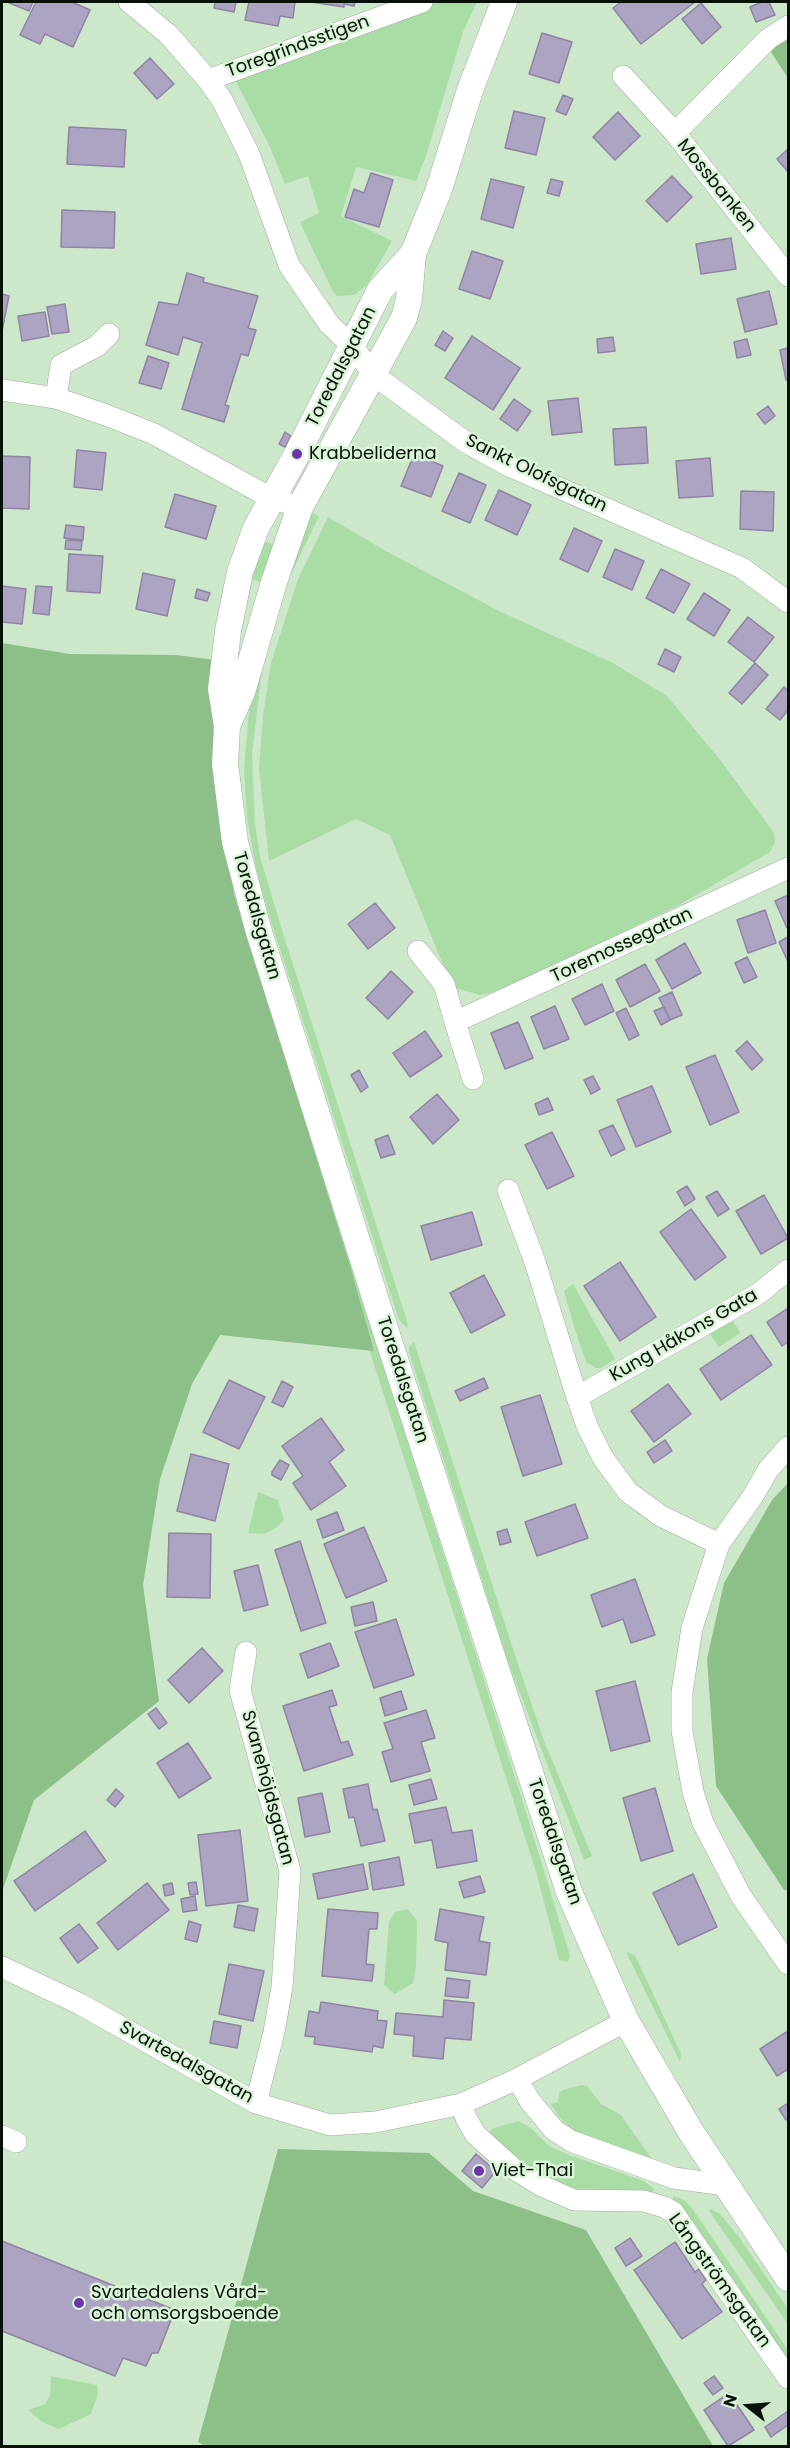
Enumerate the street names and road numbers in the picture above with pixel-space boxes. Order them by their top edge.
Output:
street label: Toregrindsstigen [223,11,373,83]
street label: Mossbanken [672,135,760,237]
street label: Toredalsgatan [302,303,382,431]
street label: Sankt Olofsgatan [462,430,610,518]
street label: Toredalsgatan [227,850,285,982]
street label: Toremossegatan [548,904,696,988]
street label: Kung Håkons Gata [606,1285,762,1387]
street label: Toredalsgatan [371,1314,433,1446]
street label: Svanehöjdsgatan [236,1708,298,1868]
street label: Toredalsgatan [522,1776,586,1908]
street label: Svartedalsgatan [115,2017,257,2109]
street label: Långströmsgatan [663,2210,775,2352]

